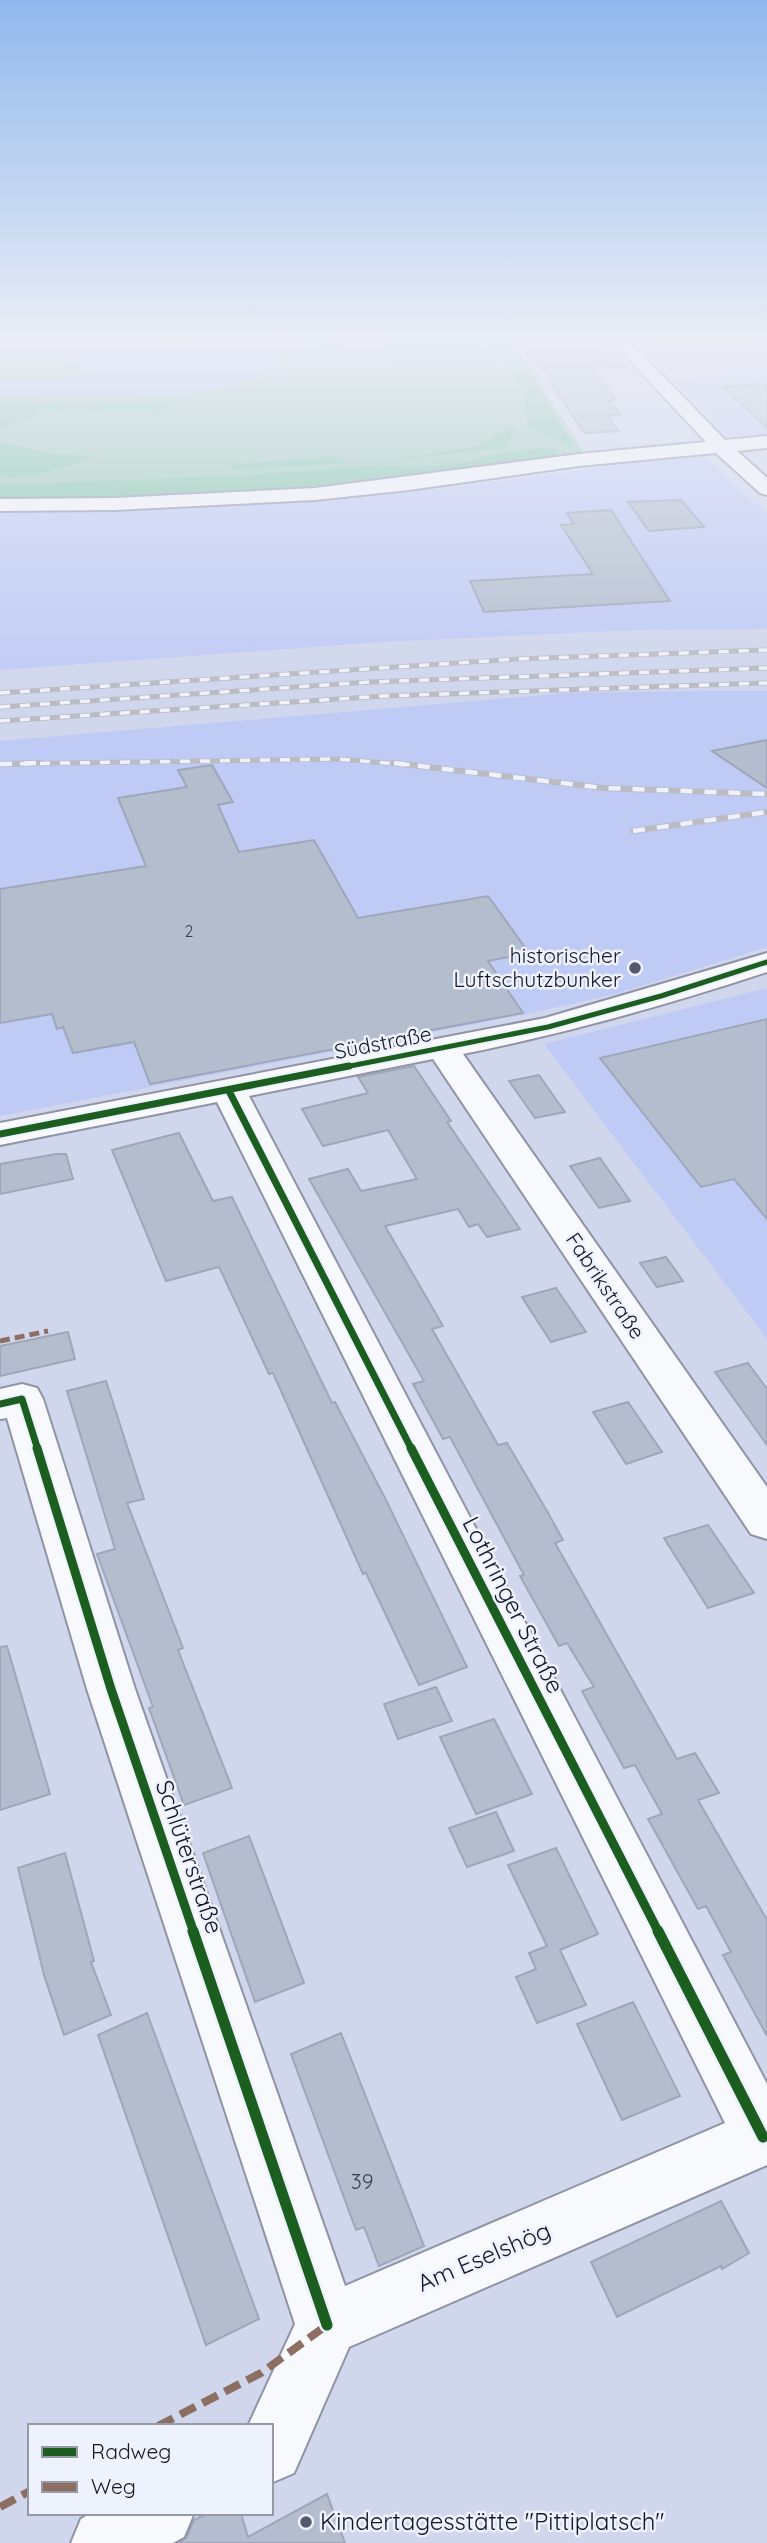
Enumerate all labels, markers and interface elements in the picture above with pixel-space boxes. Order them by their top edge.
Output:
house number: 2 [185,921,194,941]
place label: historischer Luftschutzbunker [453,942,621,992]
marker: historischer Luftschutzbunker [627,960,643,976]
street label: Südstraße [332,1020,434,1064]
street label: Fabrikstraße [561,1227,651,1344]
street label: Lothringer Straße [456,1511,571,1698]
street label: Schlüterstraße [150,1776,230,1937]
house number: 39 [351,2168,373,2194]
street label: Am Eselshög [412,2214,555,2298]
legend [28,2424,273,2515]
text: Radweg [91,2438,171,2464]
text: Weg [91,2473,136,2499]
place label: Kindertagesstätte "Pittiplatsch" [320,2506,665,2536]
marker: Kindertagesstätte "Pittiplatsch" [298,2514,314,2530]

